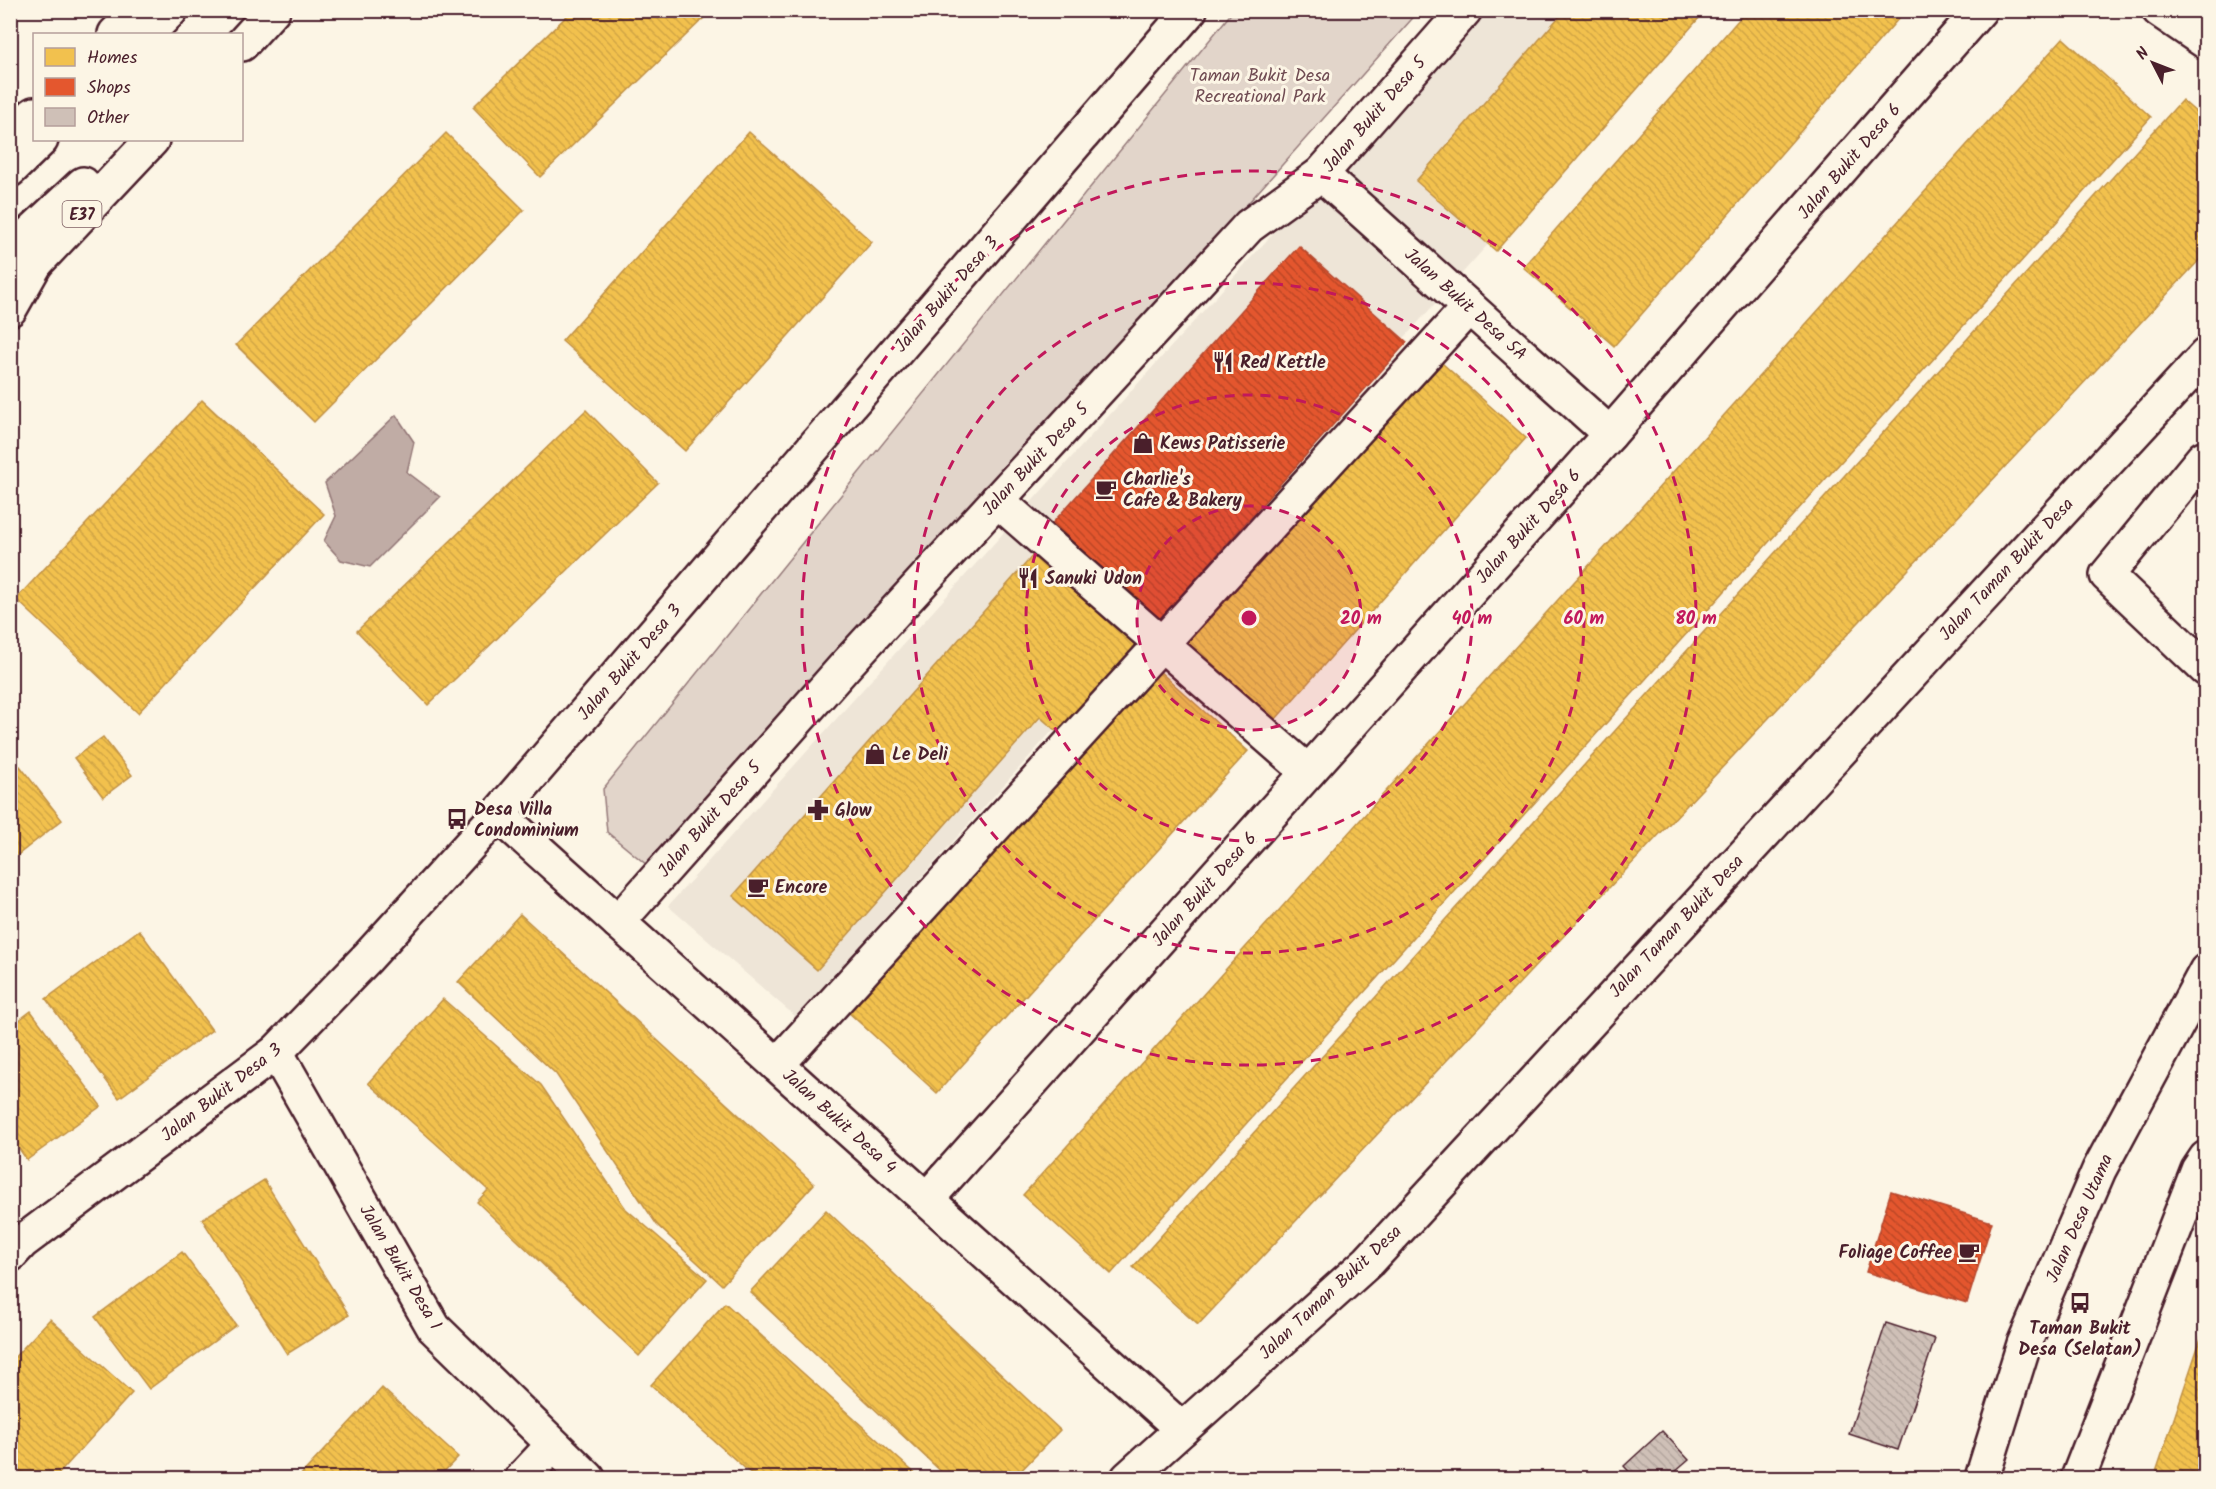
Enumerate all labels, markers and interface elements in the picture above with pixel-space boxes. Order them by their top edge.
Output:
legend [33,33,243,141]
north arrow [2123,33,2183,93]
text: N [2130,42,2156,66]
text: Homes [87,44,138,73]
street label: Jalan Bukit Desa 5 [1316,49,1435,180]
park label: Taman Bukit Desa Recreational Park [1190,62,1330,112]
text: Shops [87,74,131,103]
street label: Jalan Bukit Desa 6 [1791,97,1909,227]
text: Other [87,104,130,133]
road number: E37 [62,201,101,227]
street label: Jalan Bukit Desa 3 [888,230,1006,360]
street label: Jalan Bukit Desa 5A [1397,242,1533,369]
place label: Red Kettle [1240,349,1326,378]
restaurant icon: Red Kettle [1211,350,1235,374]
street label: Jalan Bukit Desa 5 [976,396,1097,523]
place label: Kews Patisserie [1160,430,1285,459]
shop icon: Kews Patisserie [1131,431,1155,455]
street label: Jalan Bukit Desa 6 [1469,463,1589,591]
place label: Charlie's Cafe & Bakery [1123,466,1242,516]
cafe icon: Charlie's Cafe & Bakery [1094,477,1118,501]
street label: Jalan Taman Bukit Desa [1933,492,2081,648]
place label: Sanuki Udon [1045,565,1142,594]
restaurant icon: Sanuki Udon [1016,566,1040,590]
street label: Jalan Bukit Desa 3 [571,598,689,728]
text: 20 m [1340,605,1382,634]
text: 40 m [1452,605,1493,634]
text: 60 m [1564,605,1605,634]
text: 80 m [1675,605,1717,634]
centre of rings [1239,608,1259,628]
place label: Le Deli [892,741,948,770]
shop icon: Le Deli [863,742,887,766]
street label: Jalan Bukit Desa 5 [651,754,770,885]
place label: Desa Villa Condominium [474,796,579,846]
place label: Glow [835,797,872,826]
pharmacy icon: Glow [806,798,830,822]
bus stop icon: Desa Villa Condominium [445,807,469,831]
street label: Jalan Bukit Desa 6 [1145,826,1265,954]
street label: Jalan Taman Bukit Desa [1603,849,1751,1005]
place label: Encore [775,874,827,903]
cafe icon: Encore [746,875,770,899]
street label: Jalan Bukit Desa 3 [155,1037,289,1150]
street label: Jalan Bukit Desa 4 [775,1062,903,1182]
street label: Jalan Desa Utama [2039,1149,2122,1288]
street label: Jalan Bukit Desa 1 [351,1199,449,1336]
street label: Jalan Taman Bukit Desa [1253,1219,1409,1367]
place label: Foliage Coffee [1838,1239,1952,1268]
cafe icon: Foliage Coffee [1957,1240,1981,1264]
bus stop icon: Taman Bukit Desa (Selatan) [2068,1291,2092,1315]
place label: Taman Bukit Desa (Selatan) [2018,1315,2142,1365]

